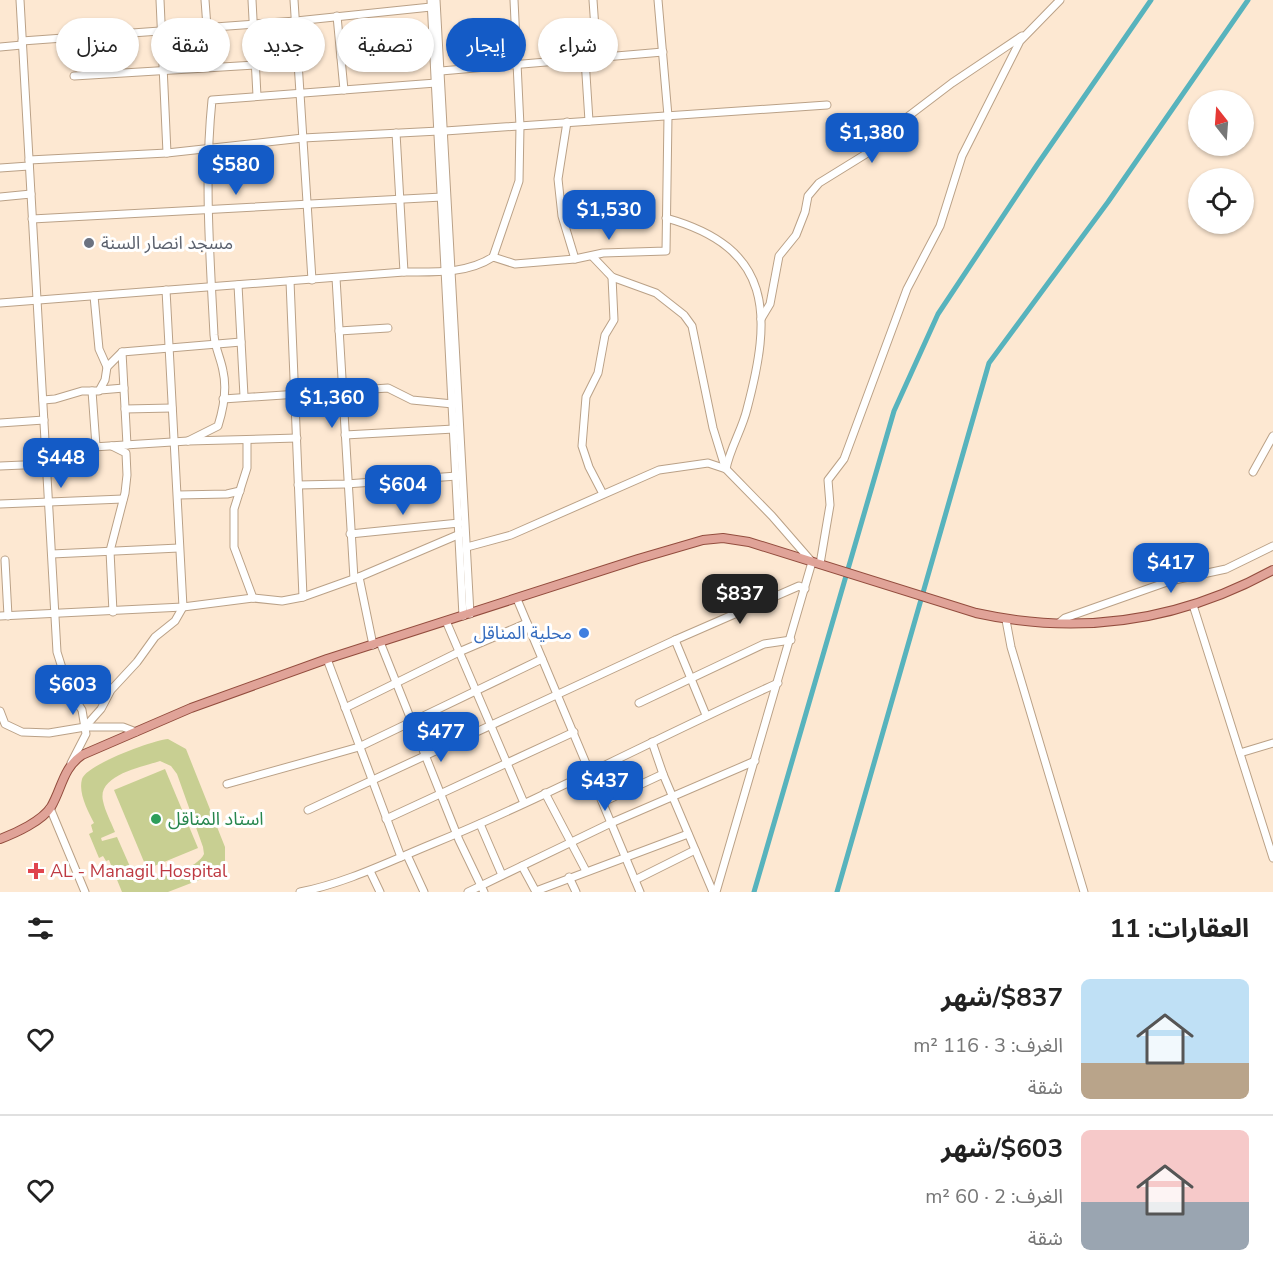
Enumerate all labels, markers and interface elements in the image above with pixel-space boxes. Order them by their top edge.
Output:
chip: منزل [56,18,139,72]
chip: شقة [151,18,230,72]
chip: جديد [242,18,325,72]
chip: تصفية [337,18,434,72]
chip: إيجار [446,18,526,72]
chip: شراء [538,18,618,72]
north arrow [1188,90,1254,156]
map controls [1188,90,1254,234]
pin: $1,380 [823,113,921,164]
text: $1,380 [840,119,904,146]
pin: $580 [200,145,272,196]
text: $580 [212,151,260,178]
button: locate [1188,168,1254,234]
pin: $1,530 [560,190,658,241]
text: $1,530 [577,196,641,223]
place label: مسجد انصار السنة [101,231,233,255]
marker: مسجد انصار السنة [82,236,96,250]
pin: $1,360 [283,378,381,429]
text: $1,360 [300,384,364,411]
pin: $448 [25,438,97,489]
text: $448 [37,444,85,471]
pin: $604 [367,465,439,516]
text: $604 [379,471,427,498]
pin: $417 [1135,543,1207,594]
text: $417 [1147,549,1195,576]
pin: $837 [704,574,776,625]
text: $837 [716,580,764,607]
place label: محلية المناقل [474,621,572,645]
marker: محلية المناقل [577,626,591,640]
pin: $603 [37,665,109,716]
text: $603 [49,671,97,698]
pin: $477 [405,712,477,763]
text: $477 [417,718,465,745]
pin: $437 [569,761,641,812]
text: $437 [581,767,629,794]
place label: استاد المناقل [168,807,264,831]
marker: استاد المناقل [149,812,163,826]
place label: AL - Managil Hospital [50,859,228,883]
marker: AL - Managil Hospital [27,862,45,880]
text: العقارات: 11 [1109,911,1249,946]
icon: filters [24,912,57,945]
text: $837/شهر [941,980,1063,1015]
icon: home [1129,1003,1201,1075]
icon: heart [24,1023,57,1056]
text: الغرف: 3 · 116 m² [913,1032,1063,1059]
text: شقة [1028,1074,1063,1101]
text: $603/شهر [941,1131,1063,1166]
icon: home [1129,1154,1201,1226]
icon: heart [24,1174,57,1207]
text: الغرف: 2 · 60 m² [925,1183,1063,1210]
text: شقة [1028,1225,1063,1252]

